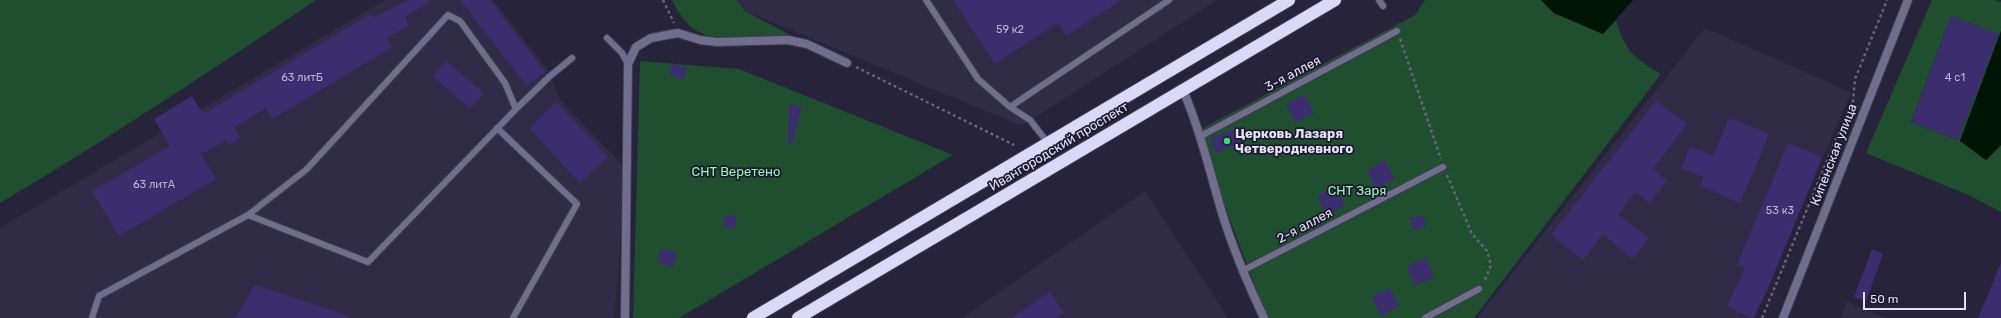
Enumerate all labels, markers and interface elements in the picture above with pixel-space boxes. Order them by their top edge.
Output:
house number: 59 к2 [996,23,1024,37]
street label: 3-я аллея [1262,53,1324,95]
house number: 63 литБ [281,71,323,85]
house number: 4 с1 [1945,71,1965,85]
street label: Ивангородский проспект [986,99,1132,195]
street label: Кипенская улица [1807,102,1861,208]
place label: Церковь Лазаря Четверодневного [1235,126,1353,157]
marker: Церковь Лазаря Четверодневного [1222,136,1232,146]
park label: СНТ Веретено [692,164,780,180]
house number: 63 литА [133,178,175,192]
park label: СНТ Заря [1328,183,1386,199]
house number: 53 к3 [1766,204,1794,218]
street label: 2-я аллея [1275,205,1335,247]
scale bar [1865,284,1968,310]
text: 50 m [1870,292,1898,306]

